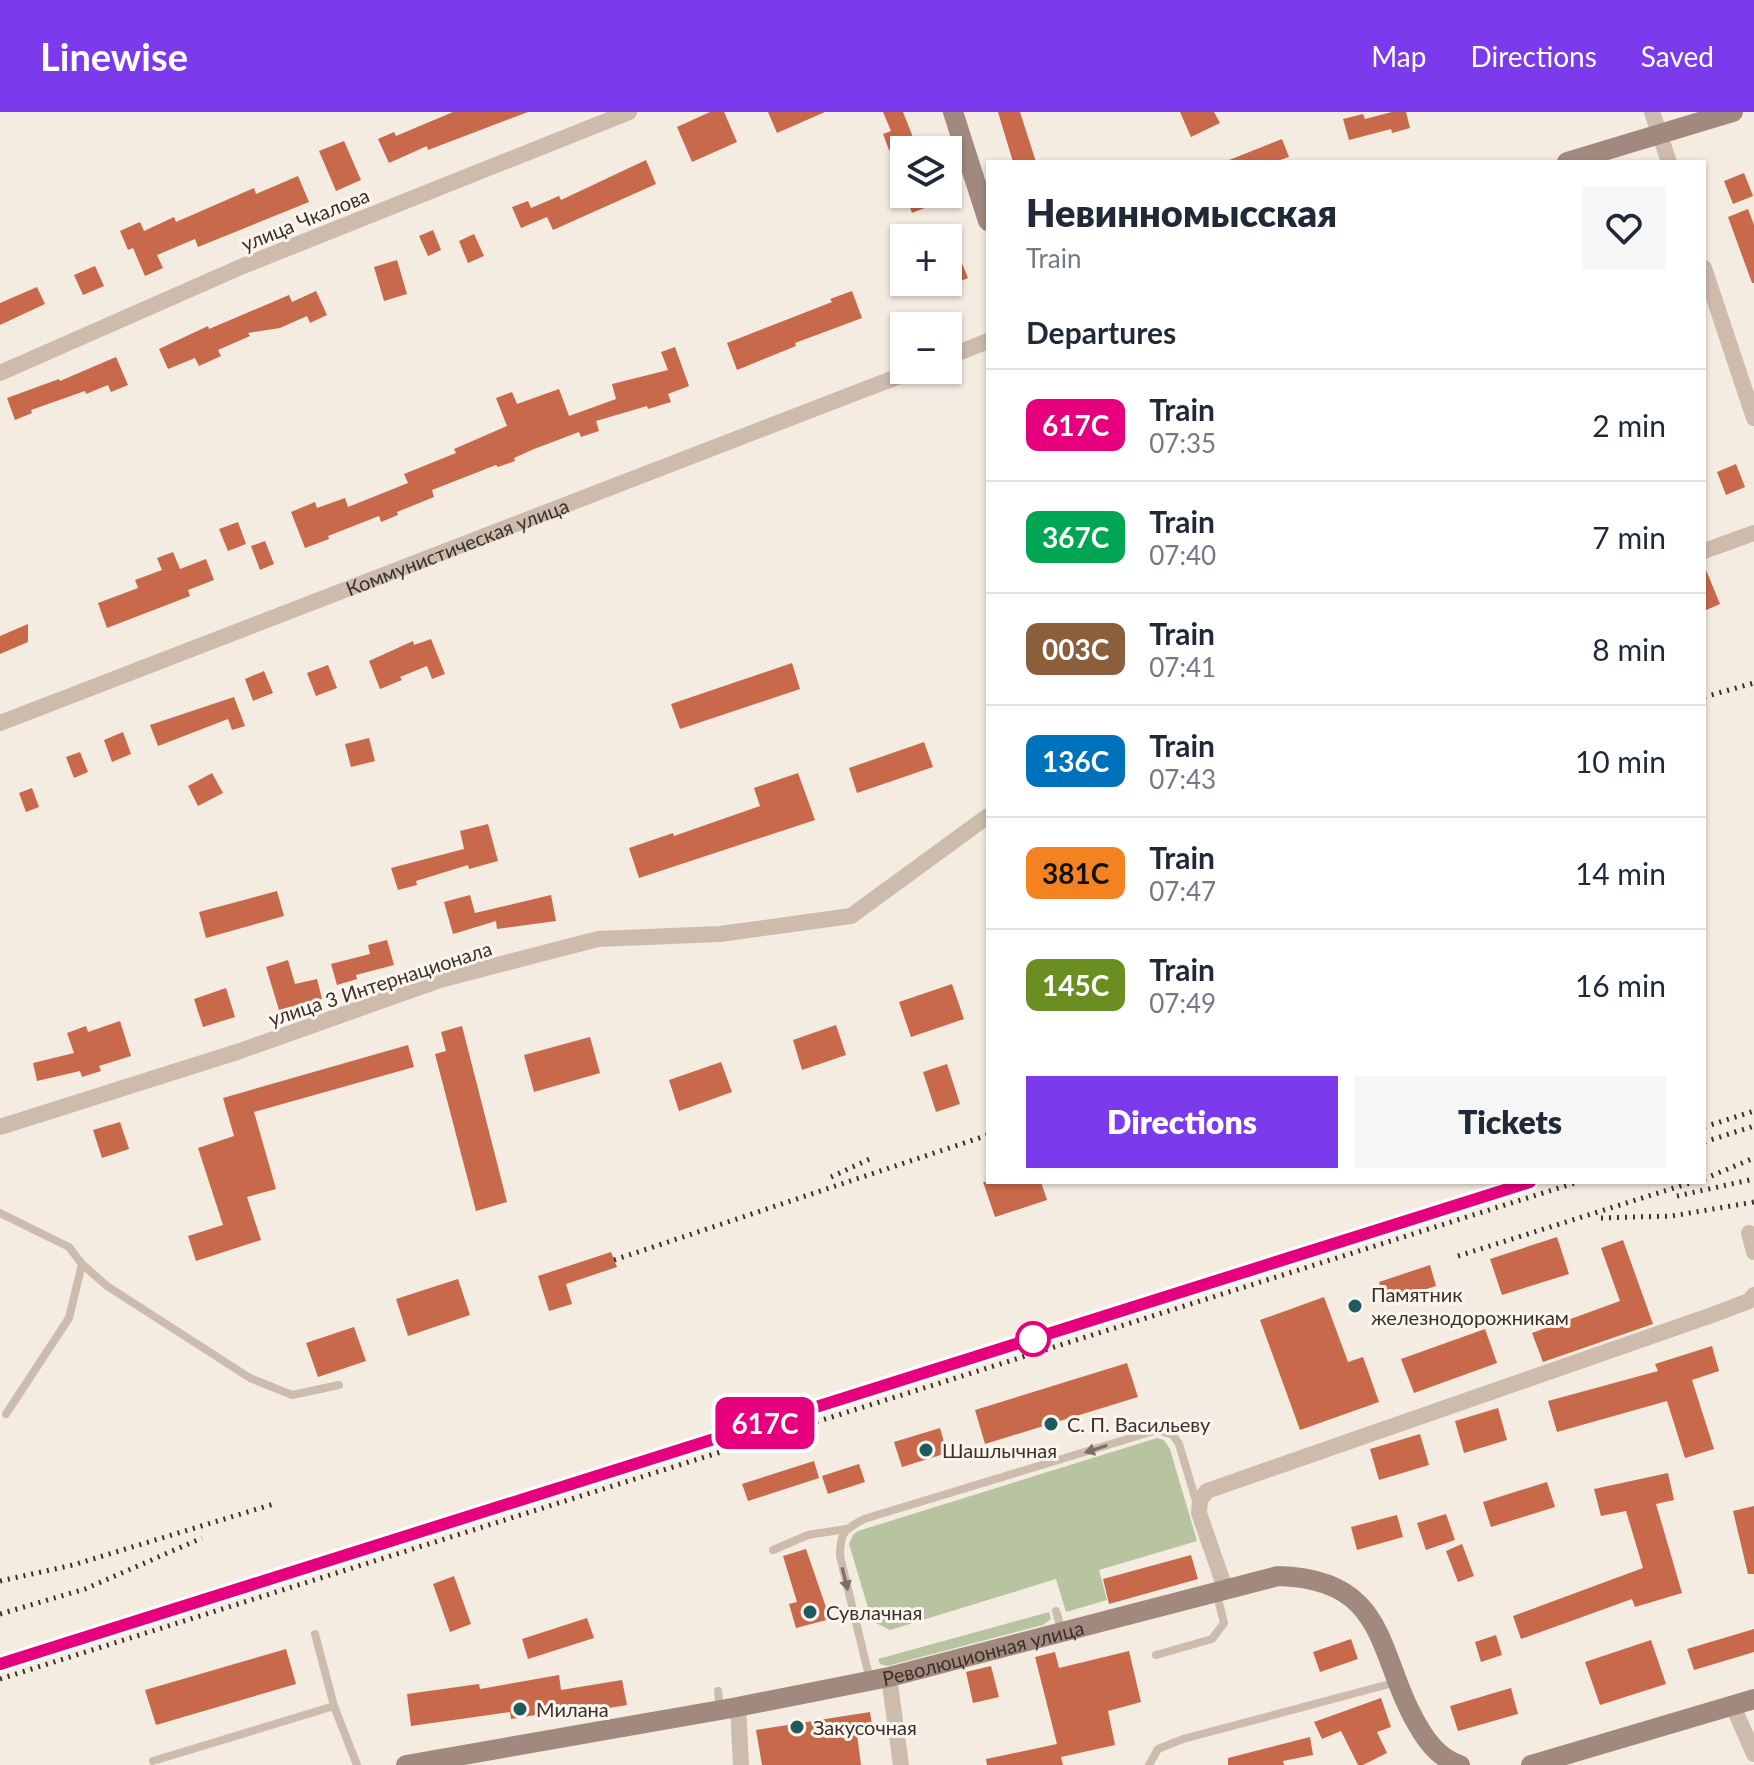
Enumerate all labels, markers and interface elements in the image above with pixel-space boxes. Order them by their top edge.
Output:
text: Linewise [40,33,188,79]
text: Map [1371,39,1426,73]
text: Directions [1470,39,1597,73]
text: Saved [1641,39,1714,73]
map controls [890,136,962,384]
button: layers [890,136,962,208]
street label: улица Чкалова [237,182,373,256]
button: heart [1582,186,1666,270]
text: Невинномысская [1026,189,1337,235]
button: + [890,224,962,296]
text: Train [1026,242,1081,274]
button: − [890,312,962,384]
text: Departures [1026,314,1176,350]
text: Train [1149,391,1215,427]
text: 2 min [1592,407,1666,443]
text: 617C [1042,408,1109,442]
text: 07:35 [1149,427,1216,459]
street label: Коммунистическая улица [342,493,572,600]
text: Train [1149,503,1215,539]
text: 7 min [1592,519,1666,555]
text: 367С [1042,520,1109,554]
text: 07:40 [1149,539,1216,571]
text: Train [1149,615,1215,651]
text: 8 min [1592,631,1666,667]
text: 003С [1042,632,1109,666]
text: 07:41 [1149,651,1216,683]
text: Train [1149,727,1215,763]
text: 10 min [1575,743,1666,779]
text: 136С [1042,744,1109,778]
text: 07:43 [1149,763,1216,795]
text: Train [1149,839,1215,875]
text: 14 min [1575,855,1666,891]
text: 381С [1042,856,1109,890]
text: 07:47 [1149,875,1216,907]
street label: улица 3 Интернационала [265,936,495,1030]
text: Train [1149,951,1215,987]
text: 16 min [1575,967,1666,1003]
text: 145С [1042,968,1109,1002]
text: 07:49 [1149,987,1216,1019]
button: Directions [1026,1076,1338,1168]
button: Tickets [1354,1076,1666,1168]
place label: Памятник железнодорожникам [1371,1282,1569,1329]
marker: Памятник железнодорожникам [1346,1297,1364,1315]
unlabelled marker [1016,1322,1050,1356]
line badge: 617C [709,1397,821,1449]
text: 617C [731,1406,799,1440]
place label: С. П. Васильеву [1067,1412,1211,1436]
marker: С. П. Васильеву [1042,1415,1060,1433]
place label: Шашлычная [942,1438,1057,1462]
marker: Шашлычная [917,1441,935,1459]
one-way arrow [1084,1443,1108,1456]
one-way arrow [840,1567,852,1592]
place label: Сувлачная [826,1600,922,1624]
marker: Сувлачная [801,1603,819,1621]
street label: Революционная улица [880,1615,1086,1690]
place label: Милана [536,1697,609,1721]
marker: Милана [511,1700,529,1718]
place label: Закусочная [813,1715,917,1739]
marker: Закусочная [788,1718,806,1736]

